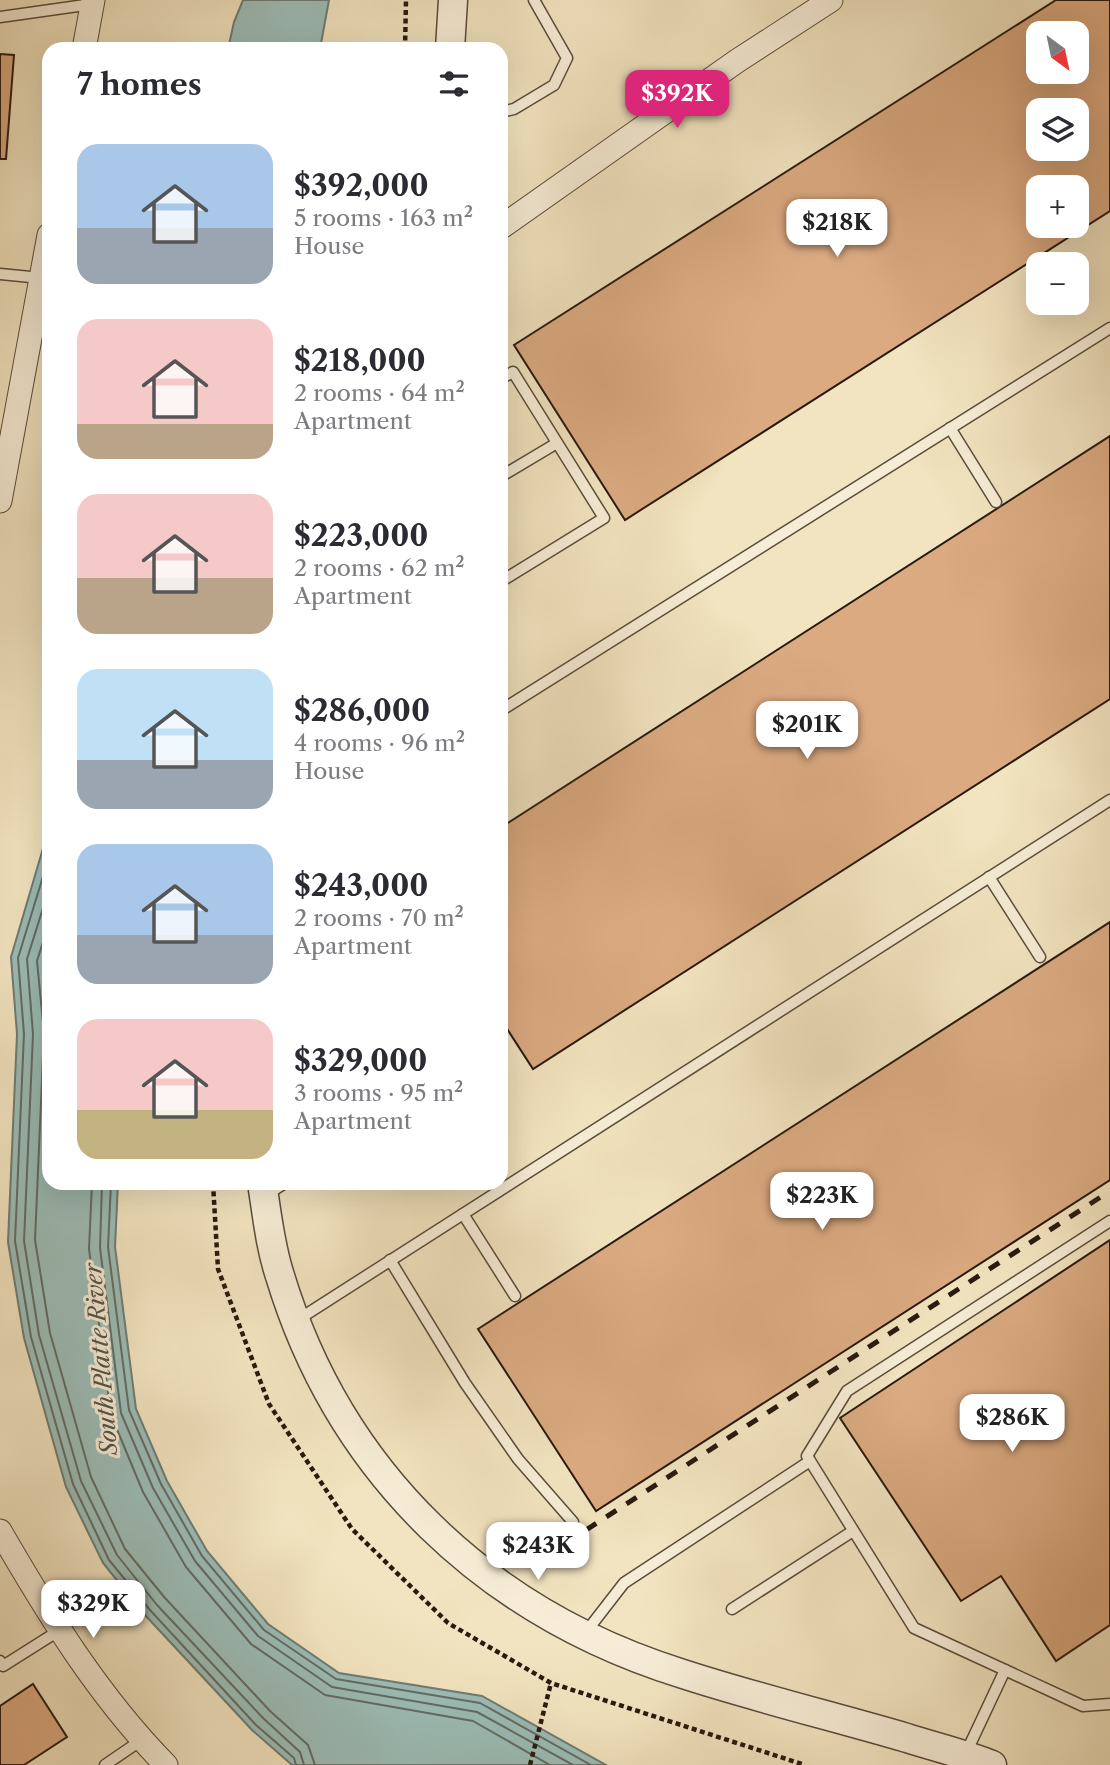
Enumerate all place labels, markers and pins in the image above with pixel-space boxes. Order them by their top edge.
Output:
pin: $392K [628,71,726,130]
pin: $218K [788,200,886,259]
pin: $201K [758,702,856,761]
pin: $223K [773,1172,871,1232]
pin: $286K [963,1394,1061,1454]
pin: $243K [489,1522,587,1582]
pin: $329K [44,1580,142,1640]

